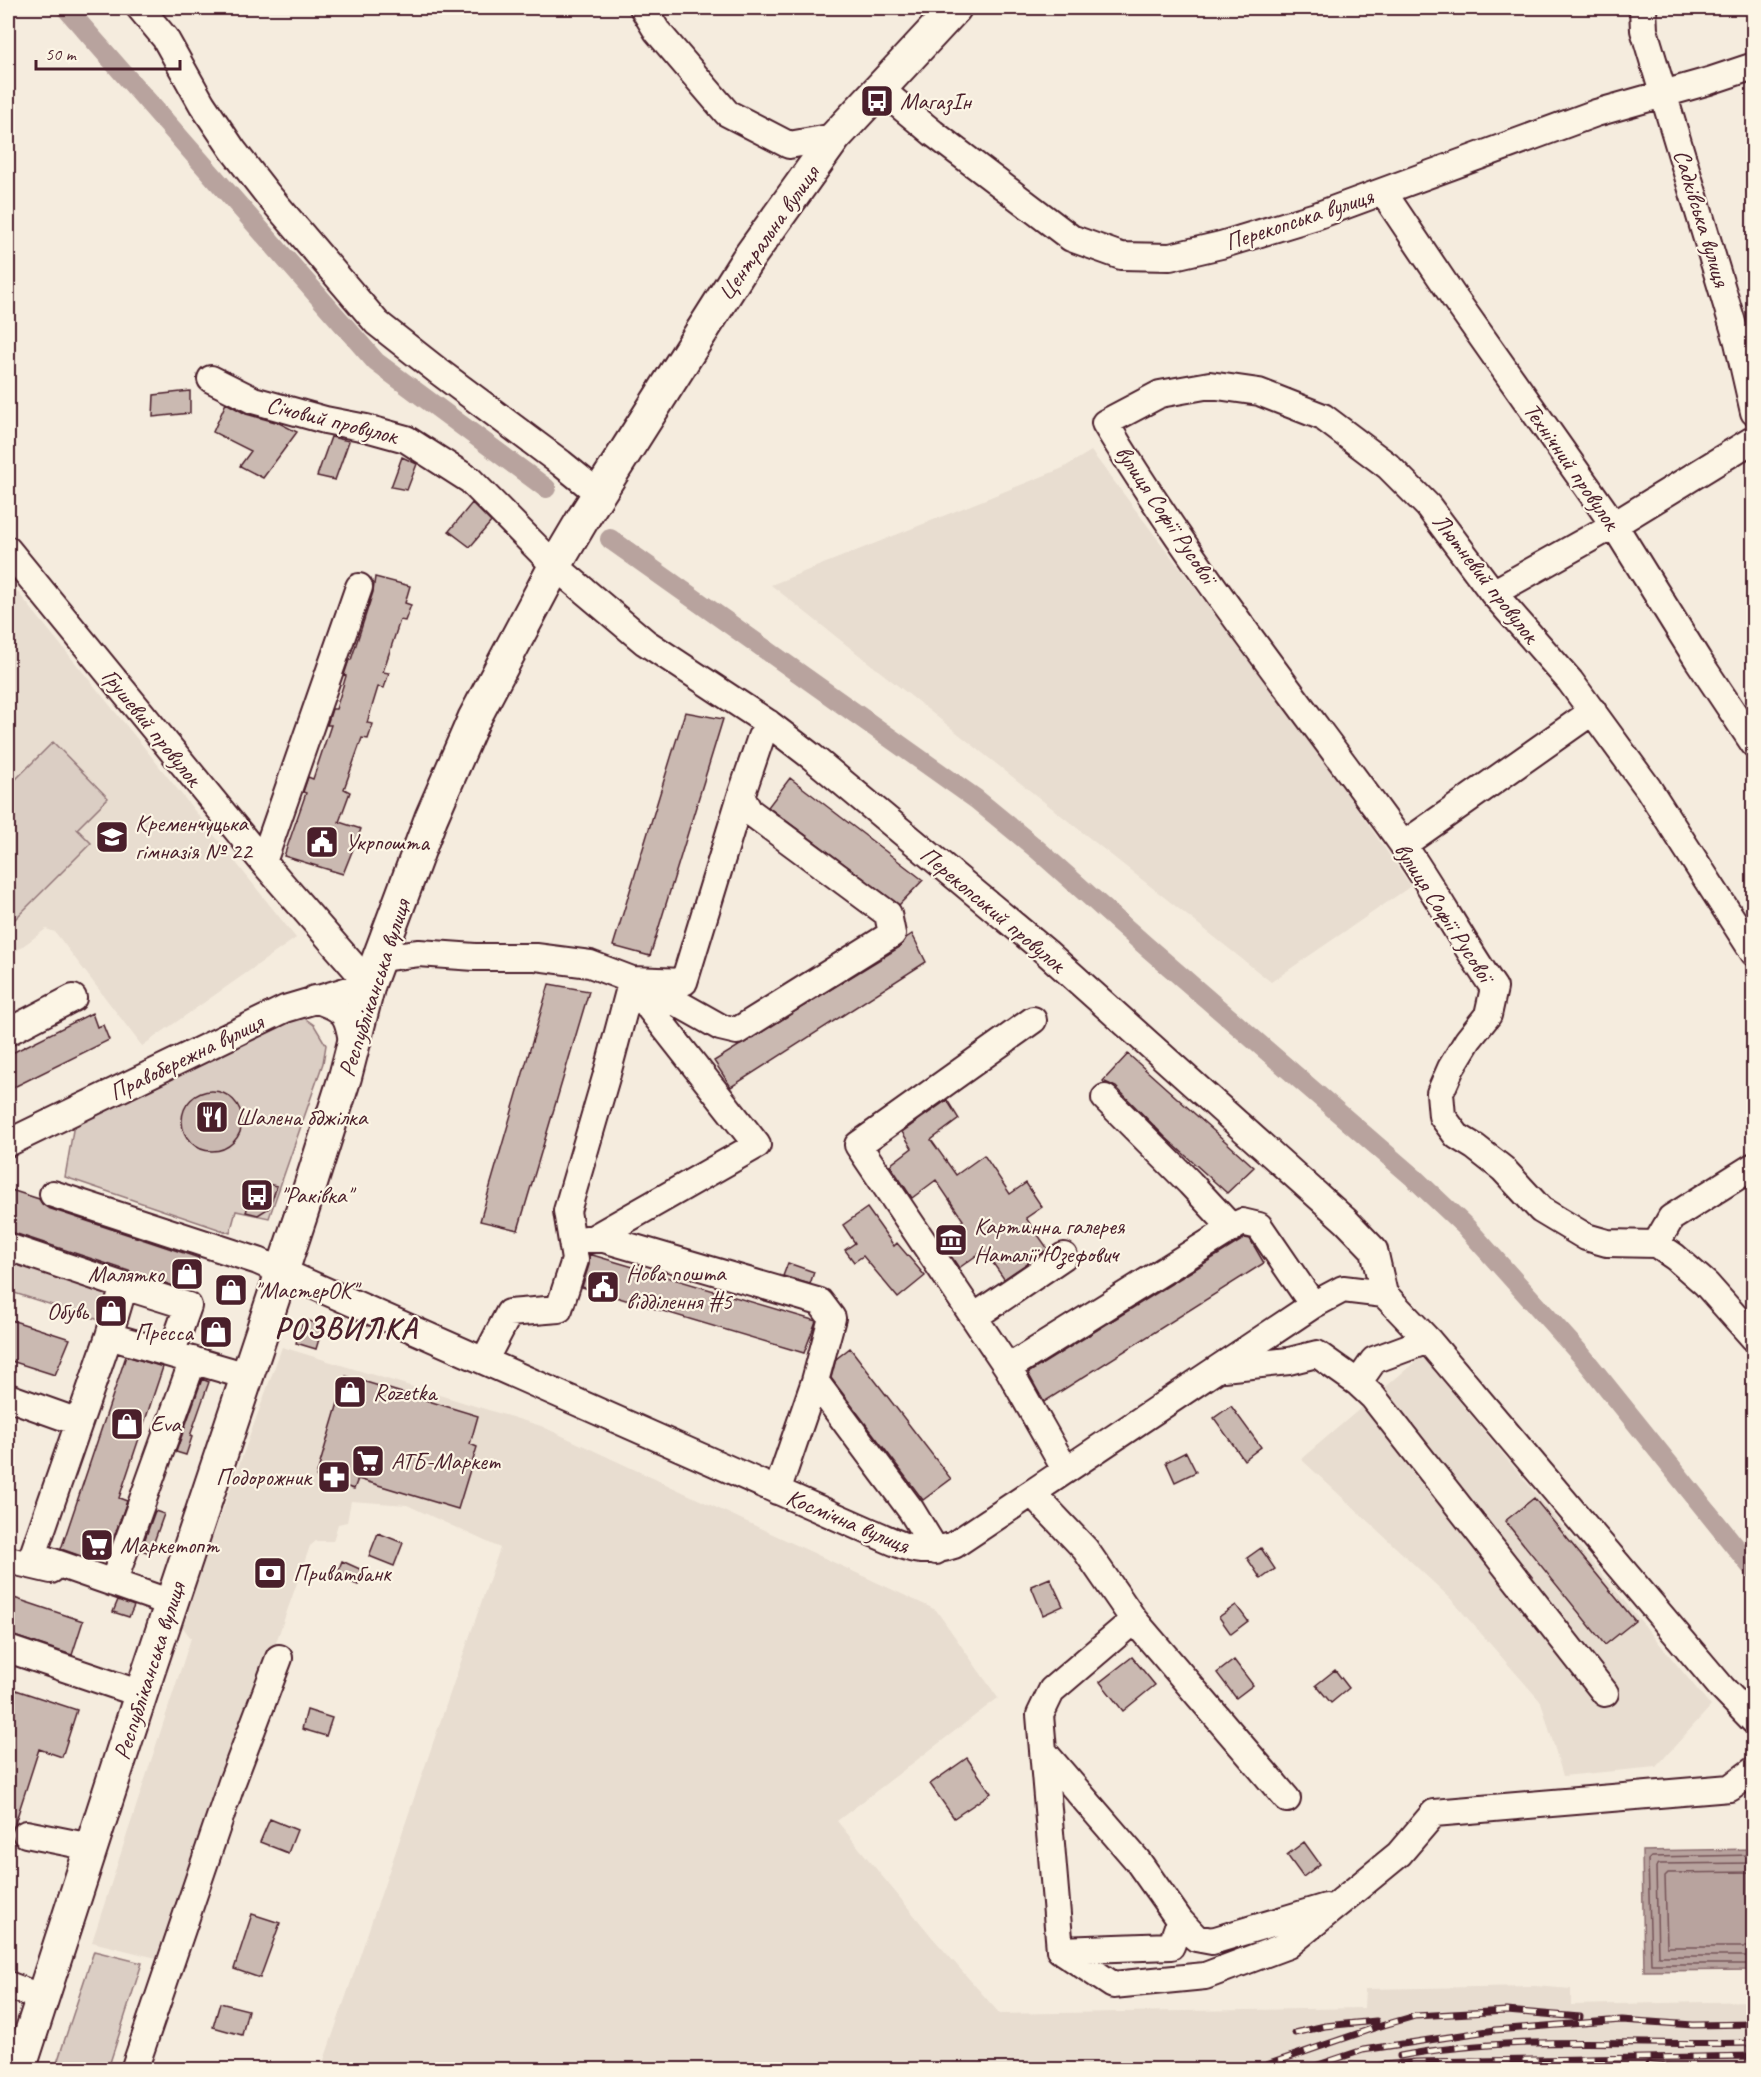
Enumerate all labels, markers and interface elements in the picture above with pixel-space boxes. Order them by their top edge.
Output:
scale bar [36,33,180,71]
text: 50 m [45,43,78,65]
bus stop icon: МагазІн [859,83,895,119]
place label: МагазІн [900,86,973,116]
street label: Садківська вулиця [1667,146,1737,292]
street label: Центральна вулиця [710,158,827,306]
street label: Перекопська вулиця [1221,181,1378,257]
street label: Січовий провулок [263,389,403,451]
street label: Технічний провулок [1517,397,1628,537]
street label: вулиця Софії Русової [1109,439,1226,593]
street label: Лютневий провулок [1426,507,1547,651]
street label: Грушевий провулок [95,662,210,794]
place label: Кременчуцька гімназія № 22 [135,808,254,866]
school or university icon: Кременчуцька гімназія № 22 [94,819,130,855]
public building icon: Укрпошта [304,824,340,860]
place label: Укрпошта [345,827,430,857]
street label: вулиця Софії Русової [1388,837,1503,991]
street label: Перекопський провулок [914,839,1074,980]
street label: Республіканська вулиця [331,894,417,1080]
street label: Правобережна вулиця [104,1006,269,1107]
restaurant icon: Шалена бджілка [194,1099,230,1135]
place label: Шалена бджілка [235,1102,369,1132]
bus stop icon: "Раківка" [239,1177,275,1213]
place label: "Раківка" [280,1180,357,1210]
place label: Картинна галерея Наталії Юзефович [974,1211,1126,1270]
museum icon: Картинна галерея Наталії Юзефович [933,1222,969,1258]
shop icon: Малятко [169,1256,205,1292]
place label: Нова пошта відділення #5 [626,1258,733,1316]
place label: Малятко [88,1259,166,1289]
public building icon: Нова пошта відділення #5 [585,1269,621,1305]
shop icon: "МастерОК" [213,1272,249,1308]
place label: "МастерОК" [254,1275,362,1305]
shop icon: Обувь [93,1293,129,1329]
place label: Обувь [47,1296,90,1326]
district label: РОЗВИЛКА [274,1309,419,1347]
shop icon: Пресса [198,1314,234,1350]
place label: Пресса [135,1317,194,1347]
shop icon: Rozetka [332,1374,368,1410]
place label: Rozetka [373,1377,438,1407]
shop icon: Eva [109,1406,145,1442]
place label: Eva [150,1409,182,1439]
supermarket icon: АТБ-Маркет [350,1443,386,1479]
place label: АТБ-Маркет [391,1446,501,1476]
pharmacy icon: Подорожник [316,1459,352,1495]
place label: Подорожник [216,1462,313,1492]
street label: Космічна вулиця [782,1482,915,1561]
supermarket icon: Маркетопт [79,1527,115,1563]
place label: Маркетопт [120,1530,220,1560]
bank icon: Приватбанк [252,1555,288,1591]
place label: Приватбанк [293,1558,393,1588]
street label: Республіканська вулиця [106,1577,192,1763]

